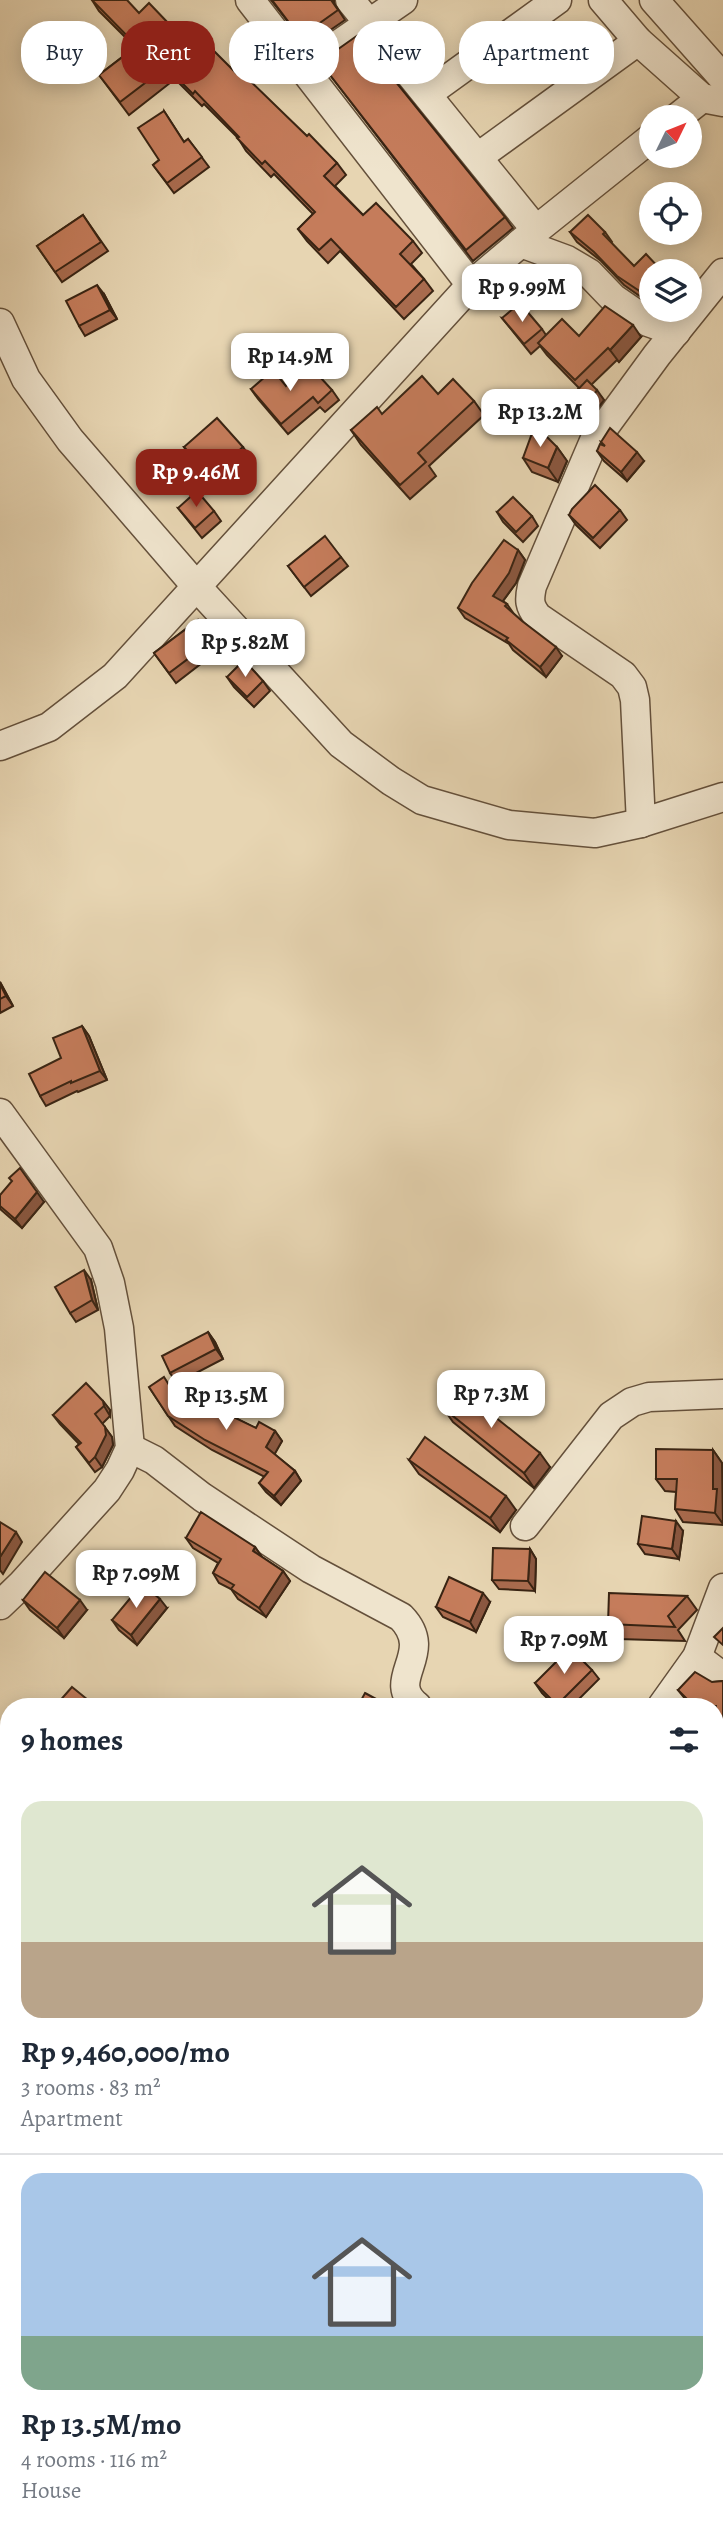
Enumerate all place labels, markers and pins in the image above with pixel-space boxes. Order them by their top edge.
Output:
pin: Rp 9.99M [450,264,594,324]
pin: Rp 14.9M [218,334,362,393]
pin: Rp 13.2M [468,390,612,449]
pin: Rp 9.46M [124,449,268,509]
pin: Rp 5.82M [173,620,317,679]
pin: Rp 7.3M [426,1370,556,1430]
pin: Rp 13.5M [154,1372,298,1432]
pin: Rp 7.09M [64,1550,208,1610]
pin: Rp 7.09M [492,1616,636,1676]

